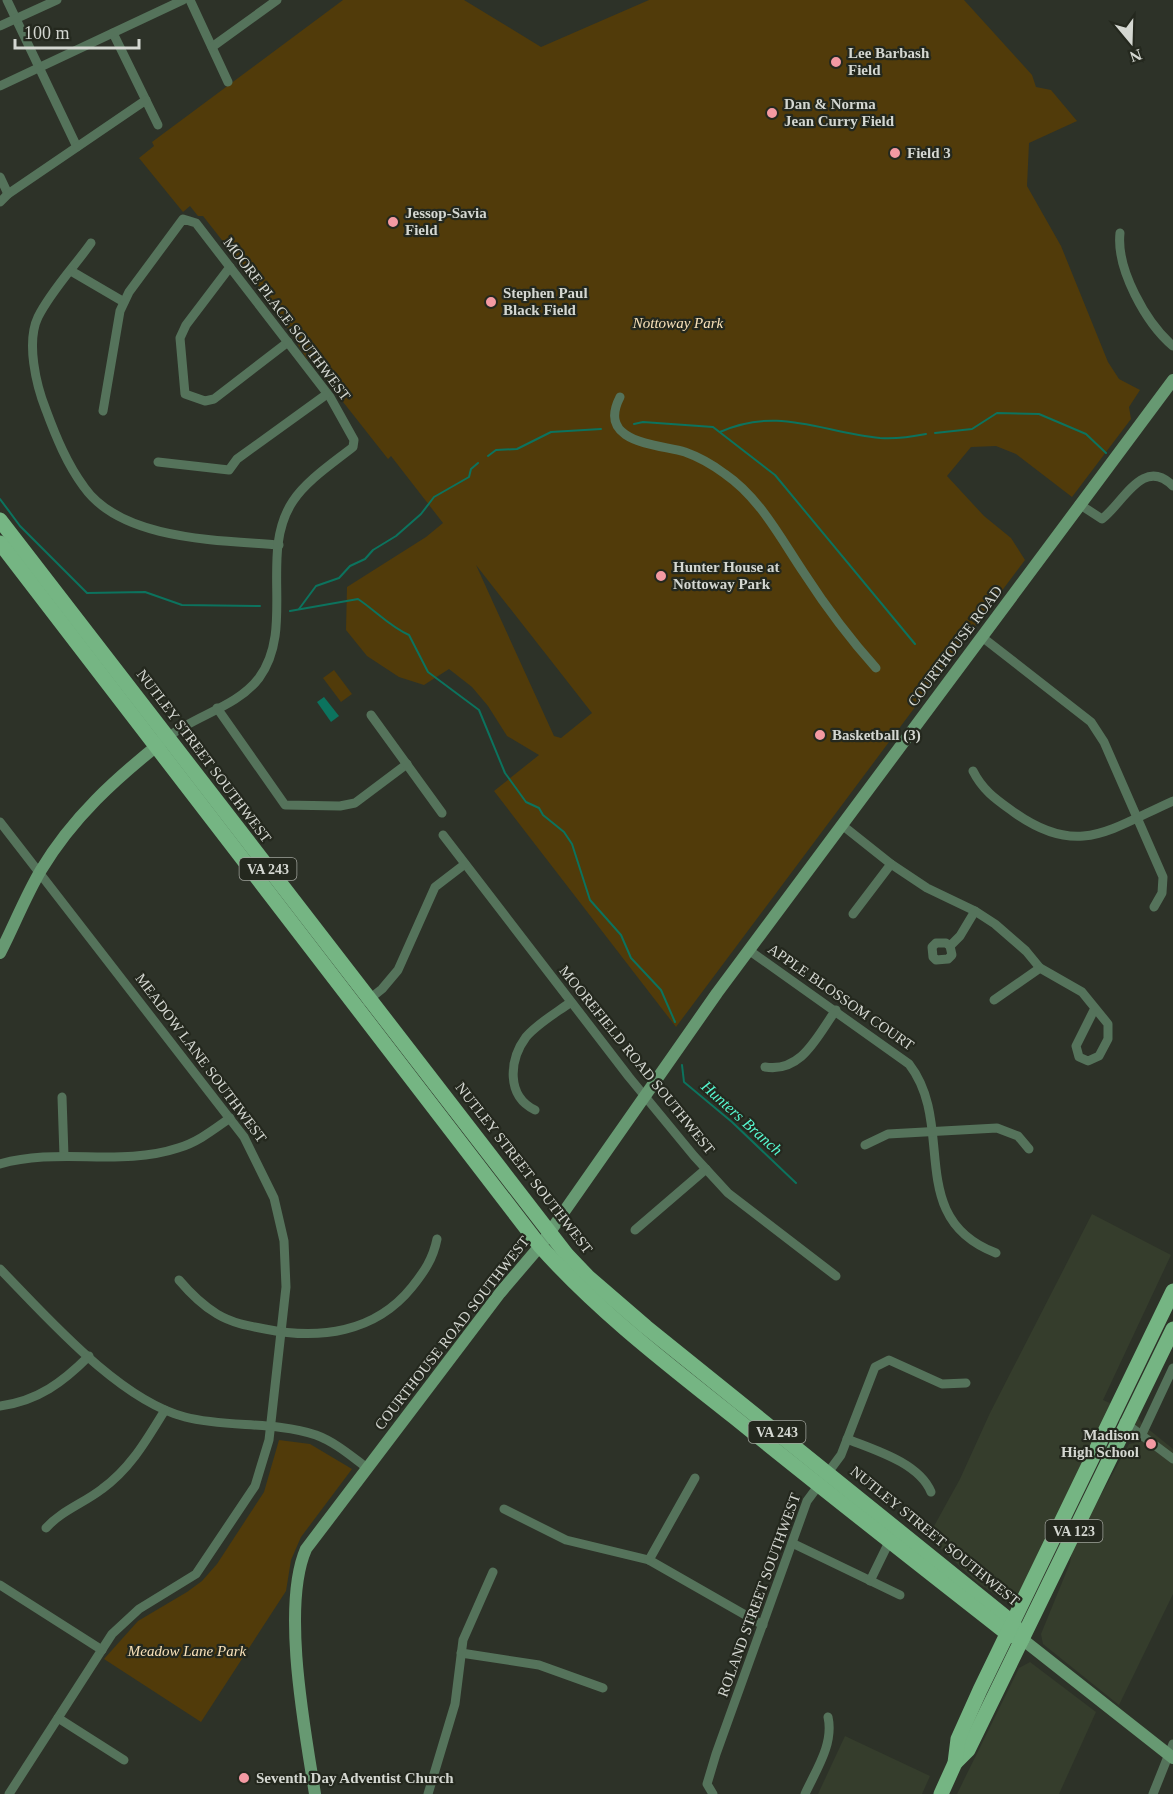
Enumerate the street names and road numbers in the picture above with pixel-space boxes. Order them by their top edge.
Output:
street label: MOORE PLACE SOUTHWEST [220,234,354,404]
street label: COURTHOUSE ROAD [905,583,1005,709]
street label: NUTLEY STREET SOUTHWEST [134,666,274,846]
road number: VA 243 [240,858,296,880]
street label: APPLE BLOSSOM COURT [765,941,917,1053]
street label: MOOREFIELD ROAD SOUTHWEST [556,963,718,1157]
street label: MEADOW LANE SOUTHWEST [132,970,270,1146]
street label: NUTLEY STREET SOUTHWEST [452,1079,596,1257]
street label: COURTHOUSE ROAD SOUTHWEST [372,1233,532,1433]
road number: VA 243 [748,1421,806,1443]
street label: NUTLEY STREET SOUTHWEST [847,1463,1023,1609]
street label: ROLAND STREET SOUTHWEST [715,1491,803,1699]
road number: VA 123 [1046,1520,1102,1542]

